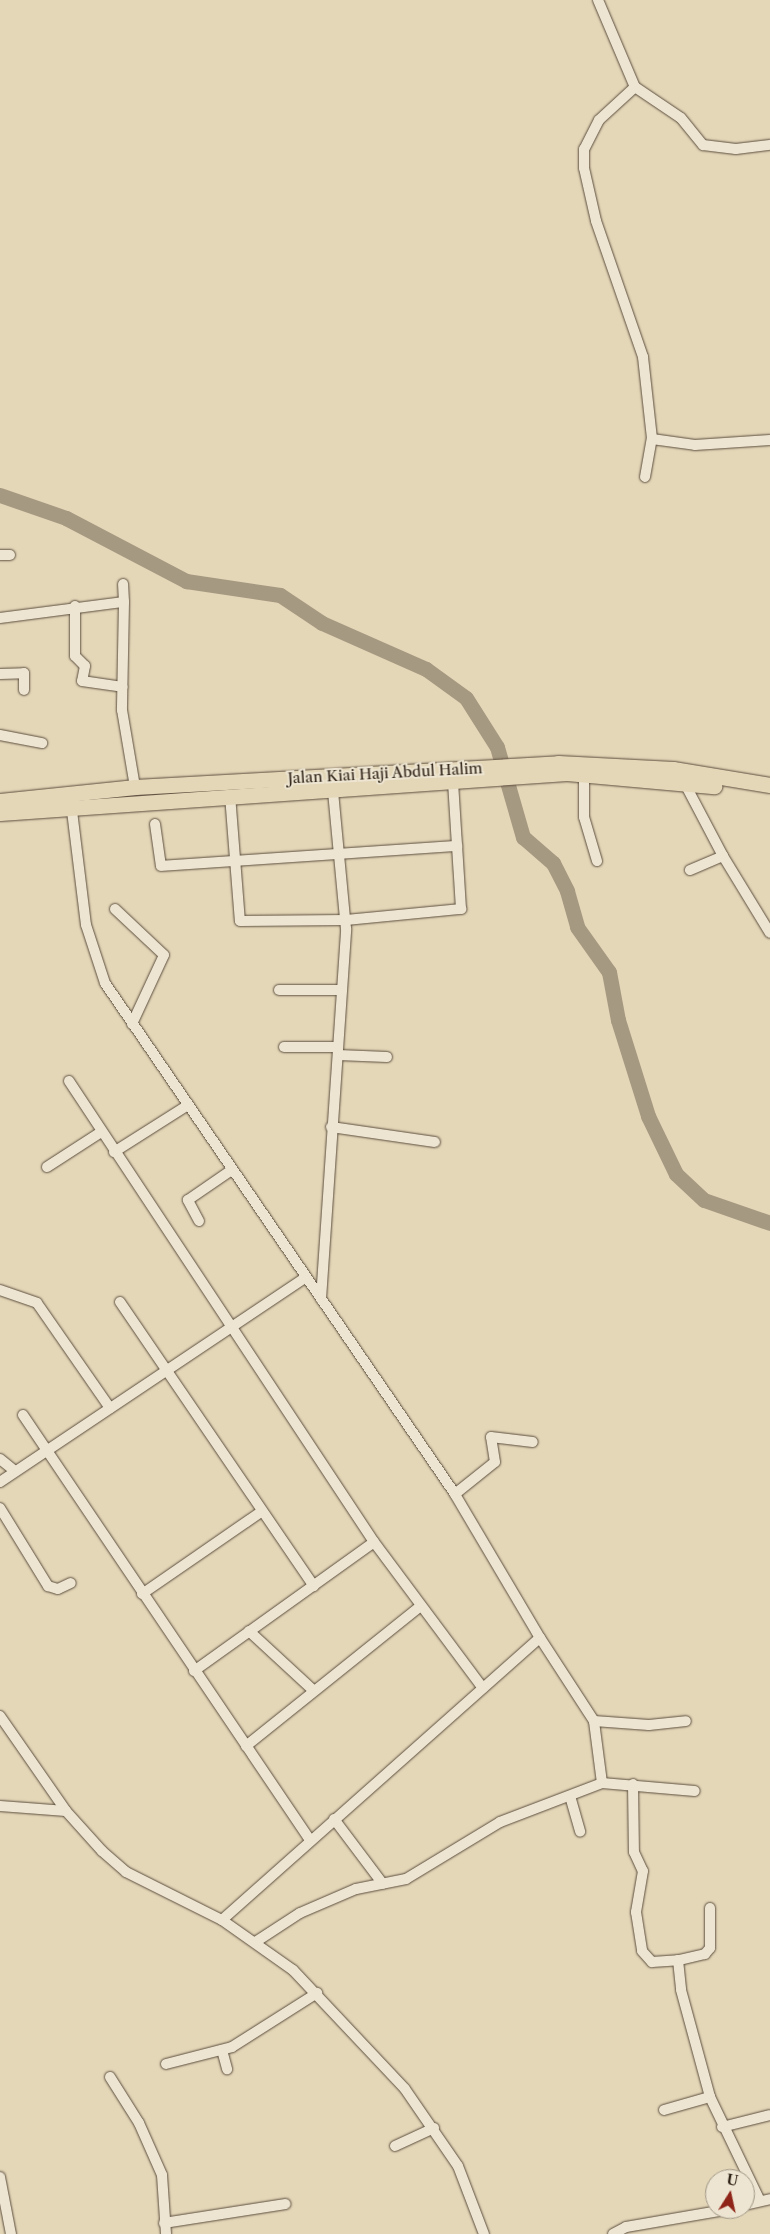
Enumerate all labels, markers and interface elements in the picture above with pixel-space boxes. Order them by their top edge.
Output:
street label: Jalan Kiai Haji Abdul Halim [287,759,483,787]
north arrow [705,2169,755,2219]
text: U [725,2170,740,2190]

